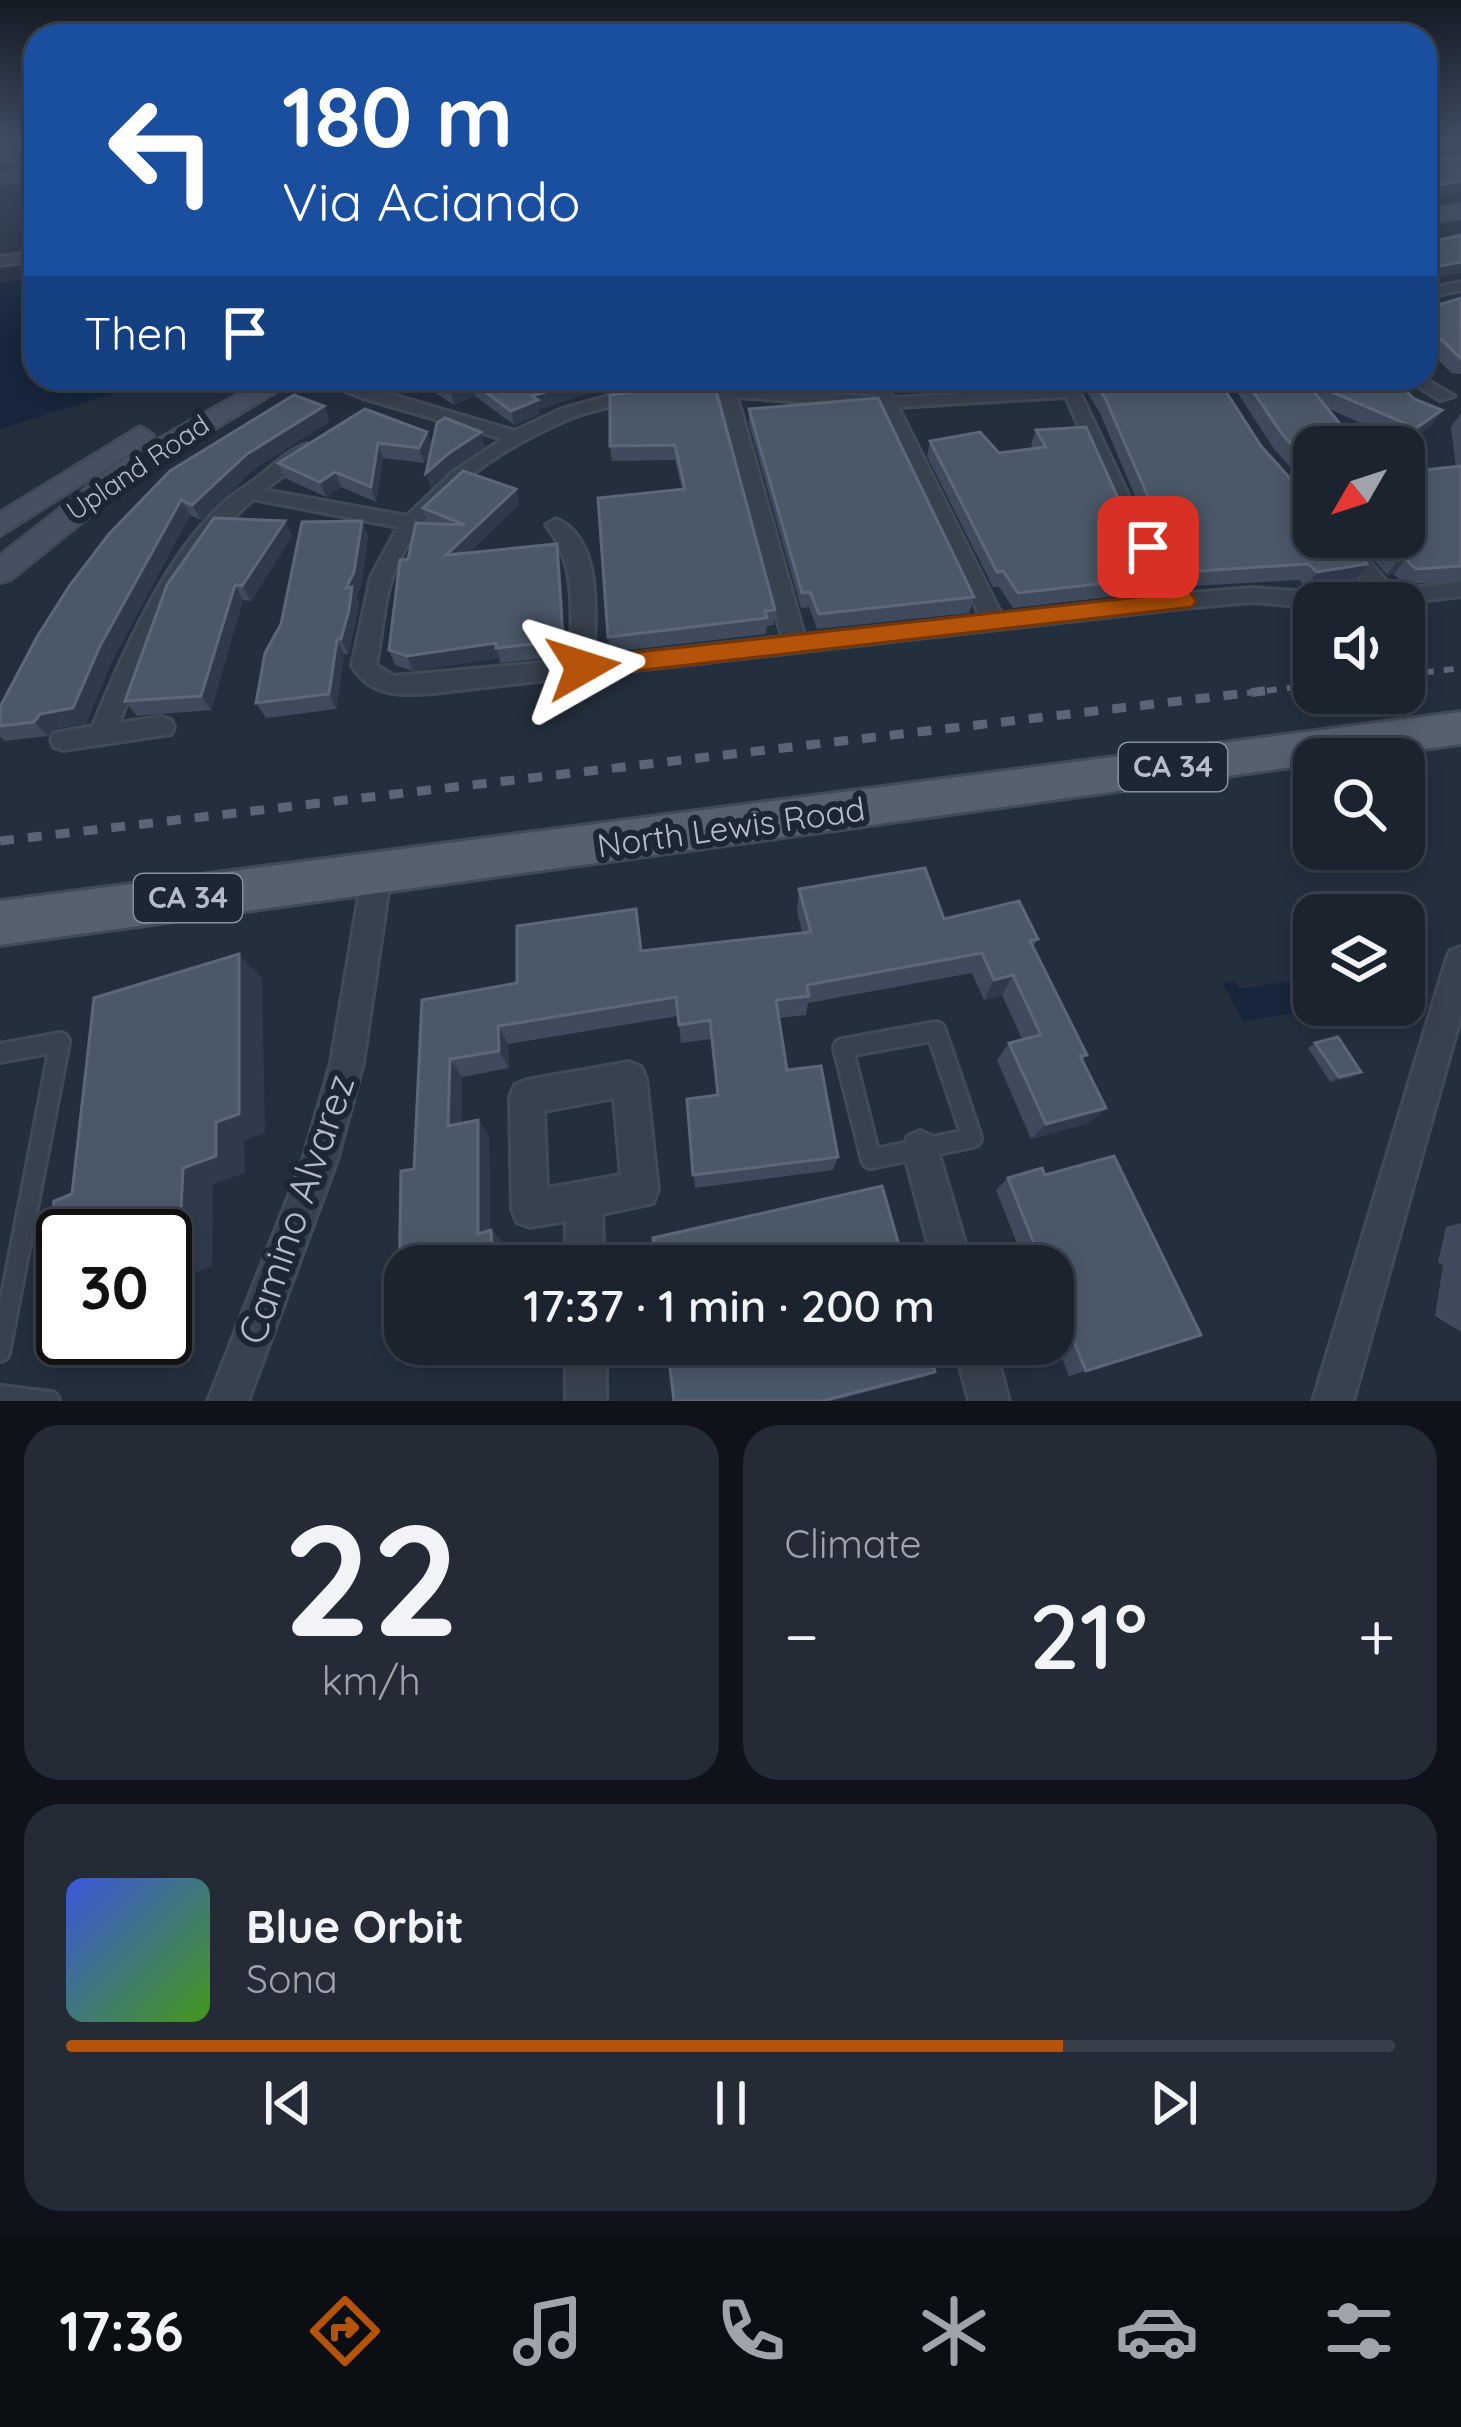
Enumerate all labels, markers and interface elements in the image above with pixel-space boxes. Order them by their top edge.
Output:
text: 180 m [282,63,513,168]
icon: left [84,72,240,228]
text: Via Aciando [282,167,581,235]
icon: arrive [212,300,278,366]
text: Then [84,305,188,361]
street label: Upland Road [60,407,215,527]
north arrow [1293,426,1425,558]
map controls [1293,426,1425,1026]
pin [1097,496,1199,598]
icon: arrive [1115,514,1181,580]
button: sound [1293,582,1425,714]
position arrow [520,604,646,730]
button: search [1293,738,1425,870]
road number: CA 34 [1119,743,1227,791]
street label: North Lewis Road [594,787,867,866]
road number: CA 34 [134,874,242,922]
button: layers [1293,894,1425,1026]
street label: Camino Alvarez [226,1068,365,1350]
speed limit sign: 30 [36,1209,192,1365]
text: 17:37 · 1 min · 200 m [523,1277,935,1333]
text: 22 [282,1480,460,1675]
text: Climate [785,1519,922,1568]
text: 21° [1029,1579,1148,1692]
text: − [785,1594,819,1677]
text: + [1358,1594,1395,1677]
text: km/h [322,1656,421,1705]
text: Blue Orbit [246,1898,464,1954]
text: Sona [246,1954,338,2003]
icon: previous [255,2070,321,2136]
icon: pause [698,2070,764,2136]
icon: next [1141,2070,1207,2136]
icon: directions [303,2289,387,2373]
icon: music [506,2289,590,2373]
icon: phone [709,2289,793,2373]
icon: climate [912,2289,996,2373]
icon: car [1115,2289,1199,2373]
icon: filters [1317,2289,1401,2373]
text: 17:36 [59,2297,184,2365]

